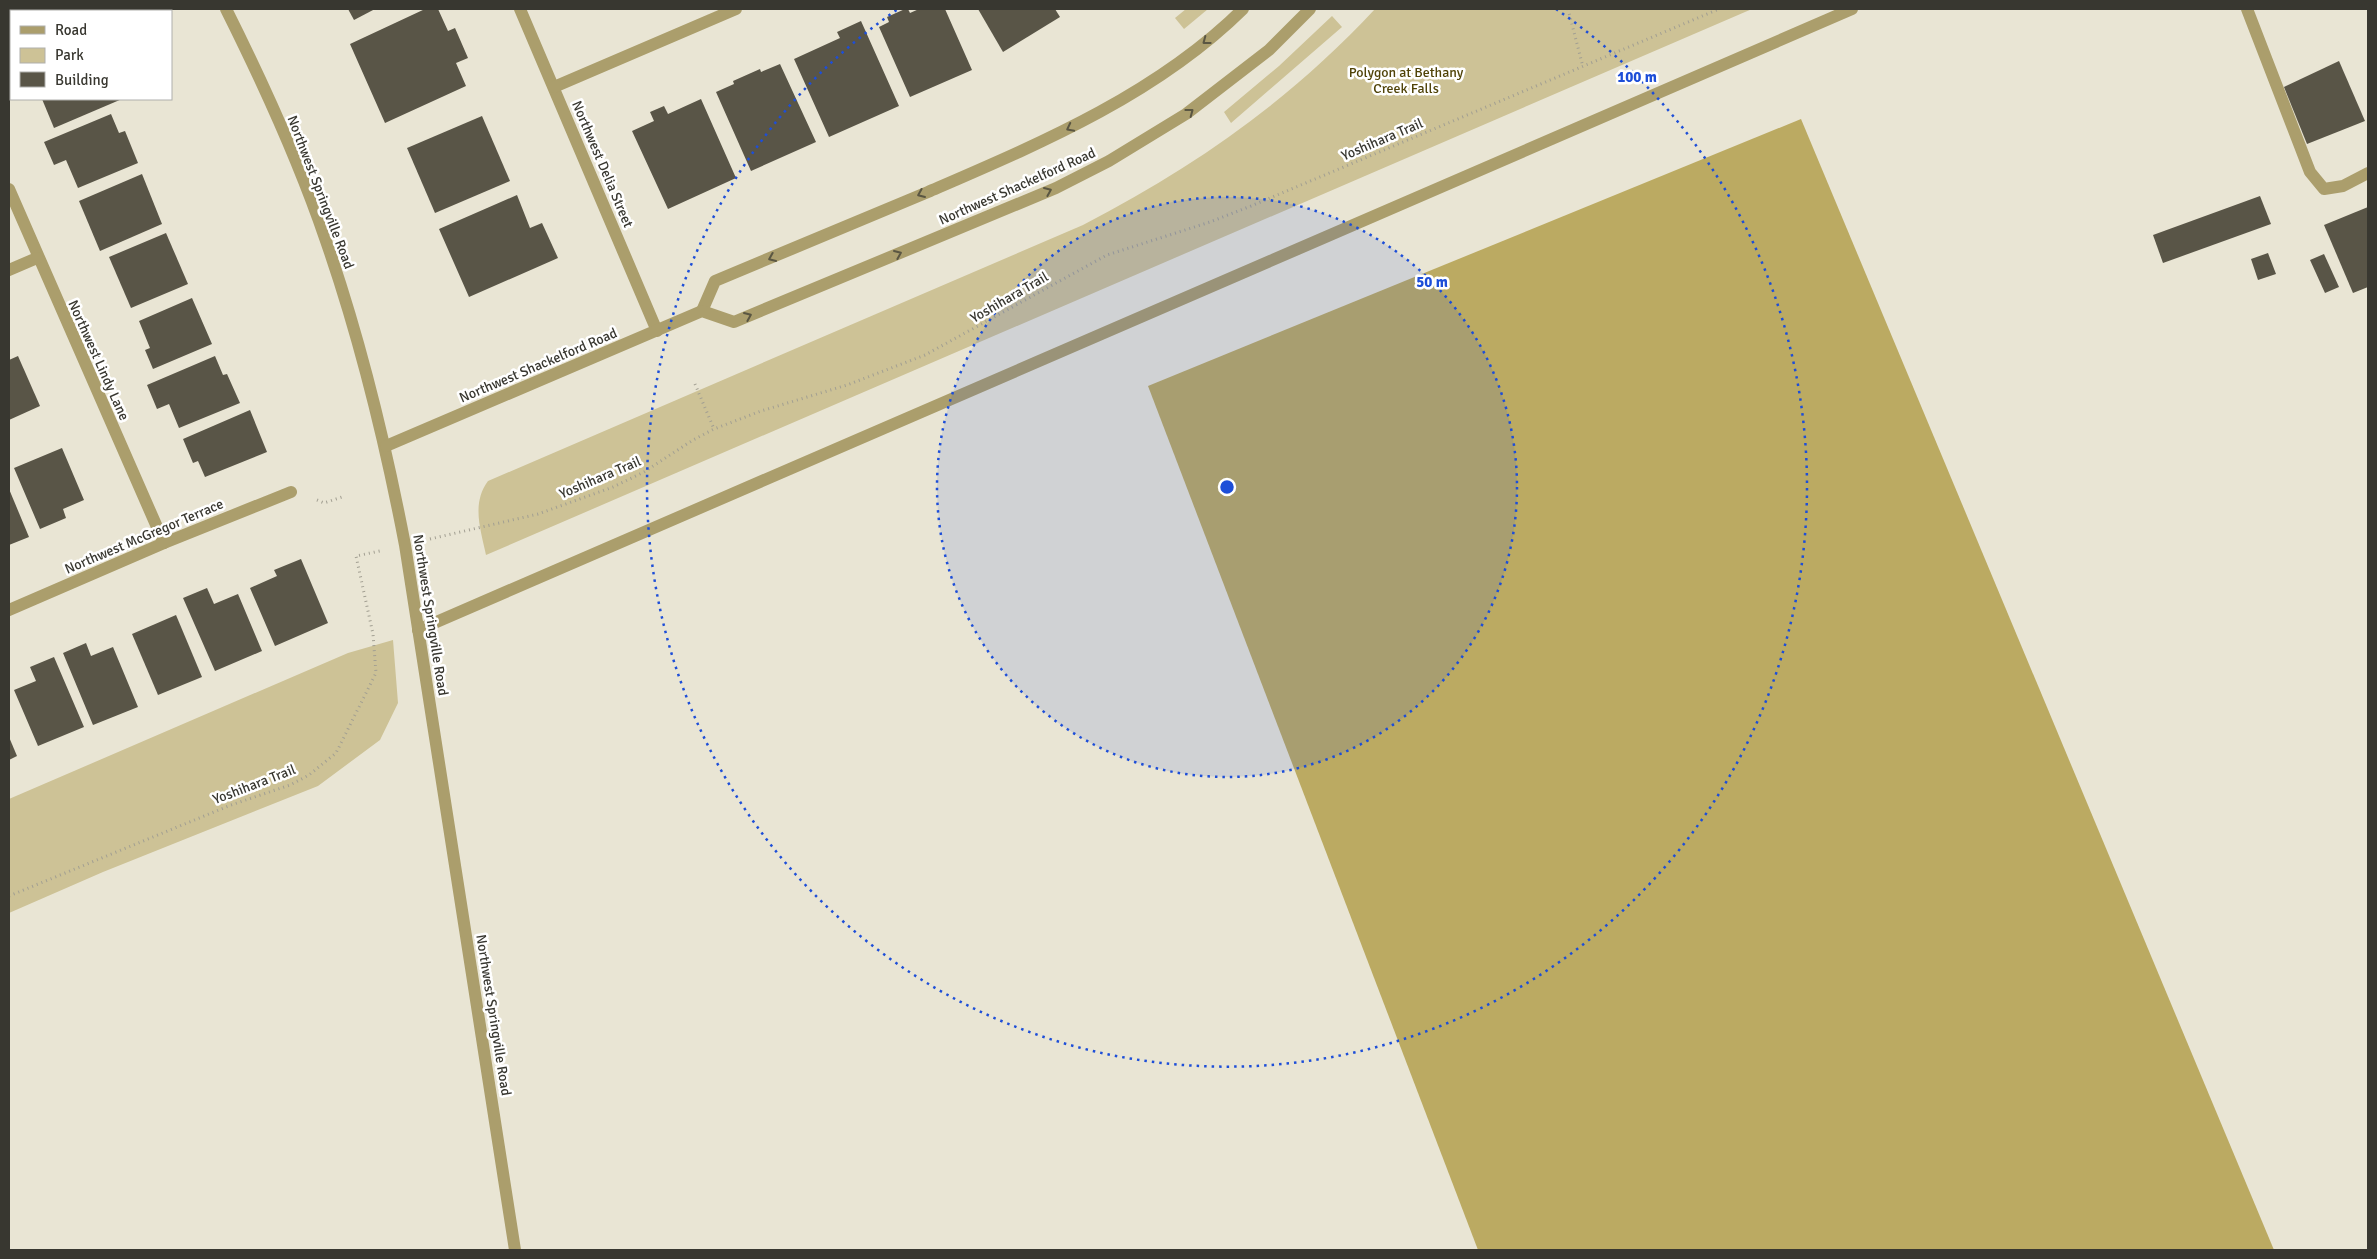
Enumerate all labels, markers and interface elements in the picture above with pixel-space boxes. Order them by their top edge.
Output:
legend [10,10,172,100]
text: Road [55,21,87,39]
one-way arrow [1203,35,1212,43]
text: Park [55,46,84,64]
park label: Polygon at Bethany Creek Falls [1349,64,1464,97]
text: 100 m [1617,68,1657,86]
text: Building [55,71,109,89]
street label: Northwest Delia Street [568,98,637,230]
one-way arrow [1184,109,1193,117]
street label: Northwest Springville Road [283,113,358,271]
street label: Yoshihara Trail [1339,115,1426,164]
one-way arrow [1066,122,1075,132]
street label: Northwest Shackelford Road [936,144,1098,229]
one-way arrow [1043,187,1052,198]
one-way arrow [917,188,926,199]
one-way arrow [893,249,902,260]
one-way arrow [768,251,777,262]
street label: Yoshihara Trail [967,268,1051,327]
text: 50 m [1416,273,1448,291]
street label: Northwest Lindy Lane [64,297,133,423]
one-way arrow [743,312,752,323]
street label: Northwest Shackelford Road [457,324,620,406]
street label: Yoshihara Trail [557,453,644,502]
centre of rings [1218,478,1236,496]
street label: Northwest McGregor Terrace [62,495,226,578]
street label: Northwest Springville Road [409,533,452,697]
street label: Yoshihara Trail [210,761,298,808]
street label: Northwest Springville Road [472,933,515,1097]

